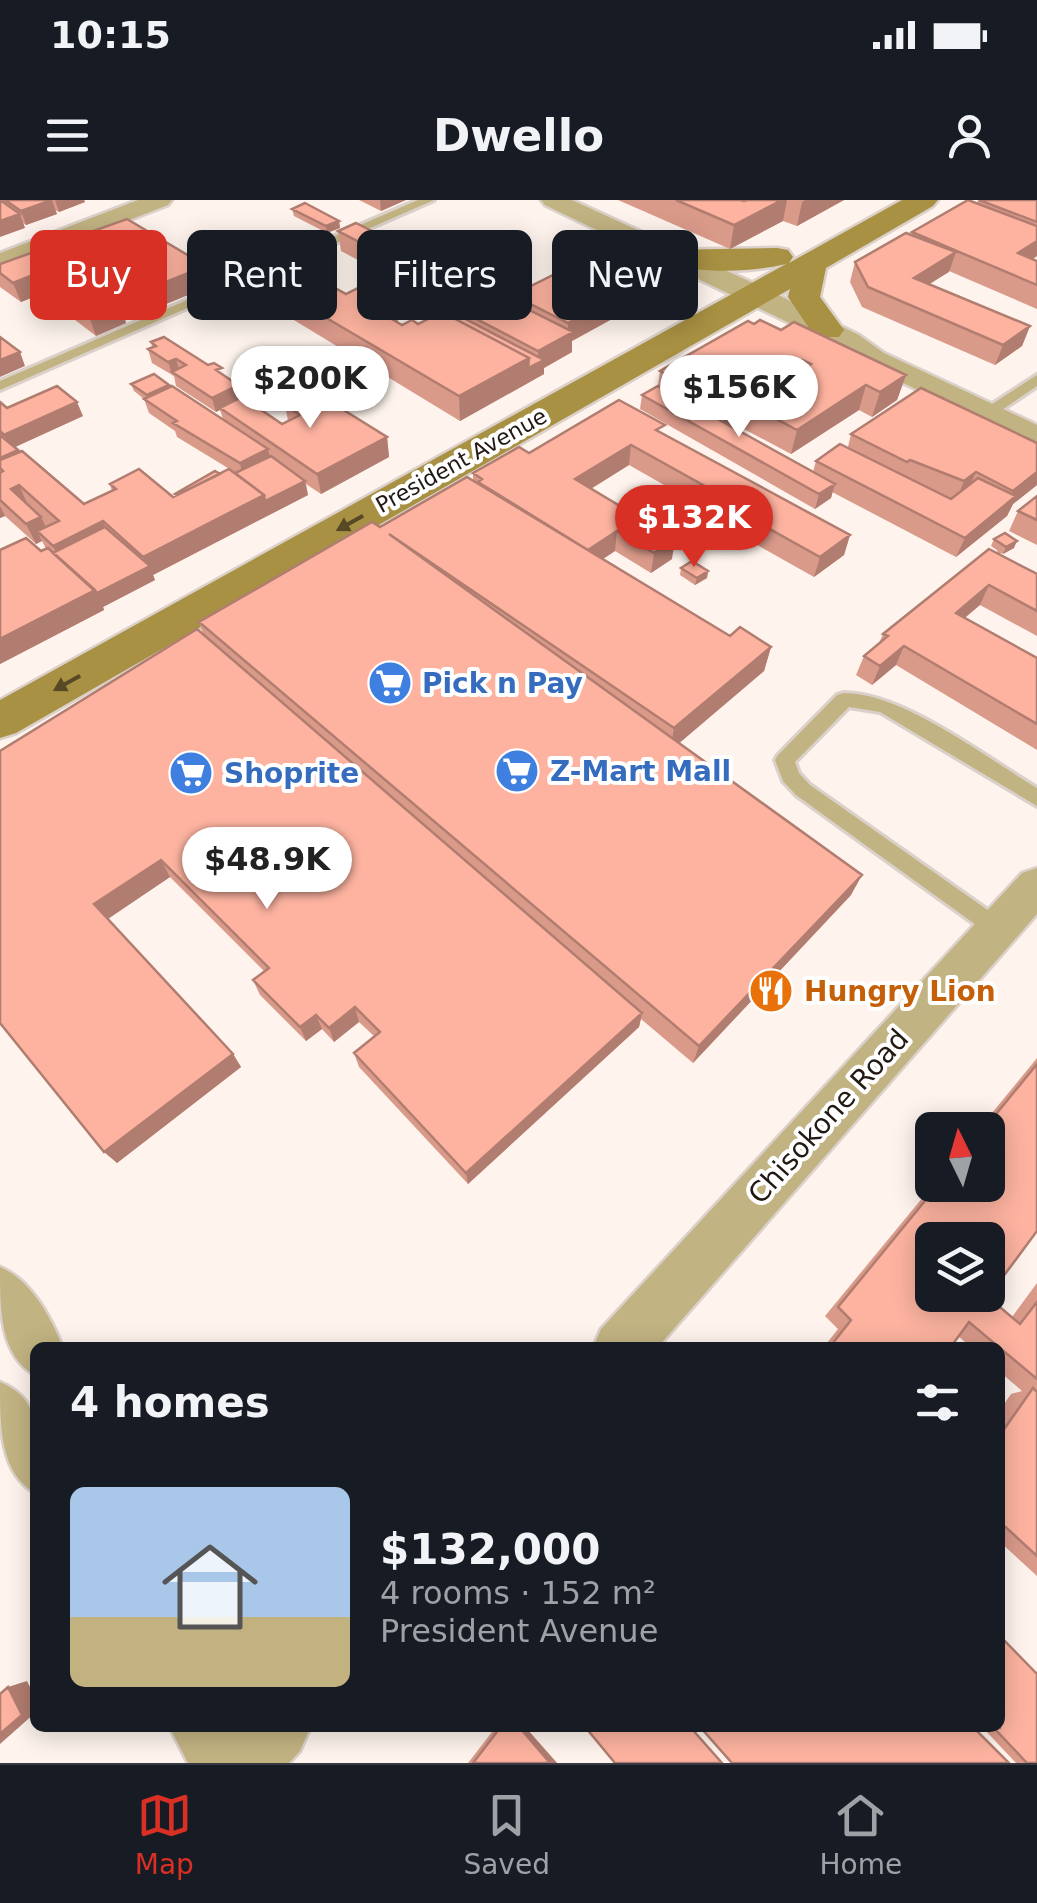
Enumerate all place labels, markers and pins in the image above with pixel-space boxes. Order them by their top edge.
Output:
pin: $200K [240,346,380,431]
pin: $156K [669,355,809,440]
pin: $132K [624,485,764,570]
supermarket icon: Pick n Pay [367,660,413,706]
place label: Pick n Pay [422,667,583,700]
supermarket icon: Z-Mart Mall [494,748,540,794]
supermarket icon: Shoprite [168,750,214,796]
place label: Z-Mart Mall [550,755,731,788]
place label: Shoprite [224,757,359,790]
pin: $48.9K [186,827,348,912]
restaurant icon: Hungry Lion [748,968,794,1014]
place label: Hungry Lion [804,975,996,1008]

